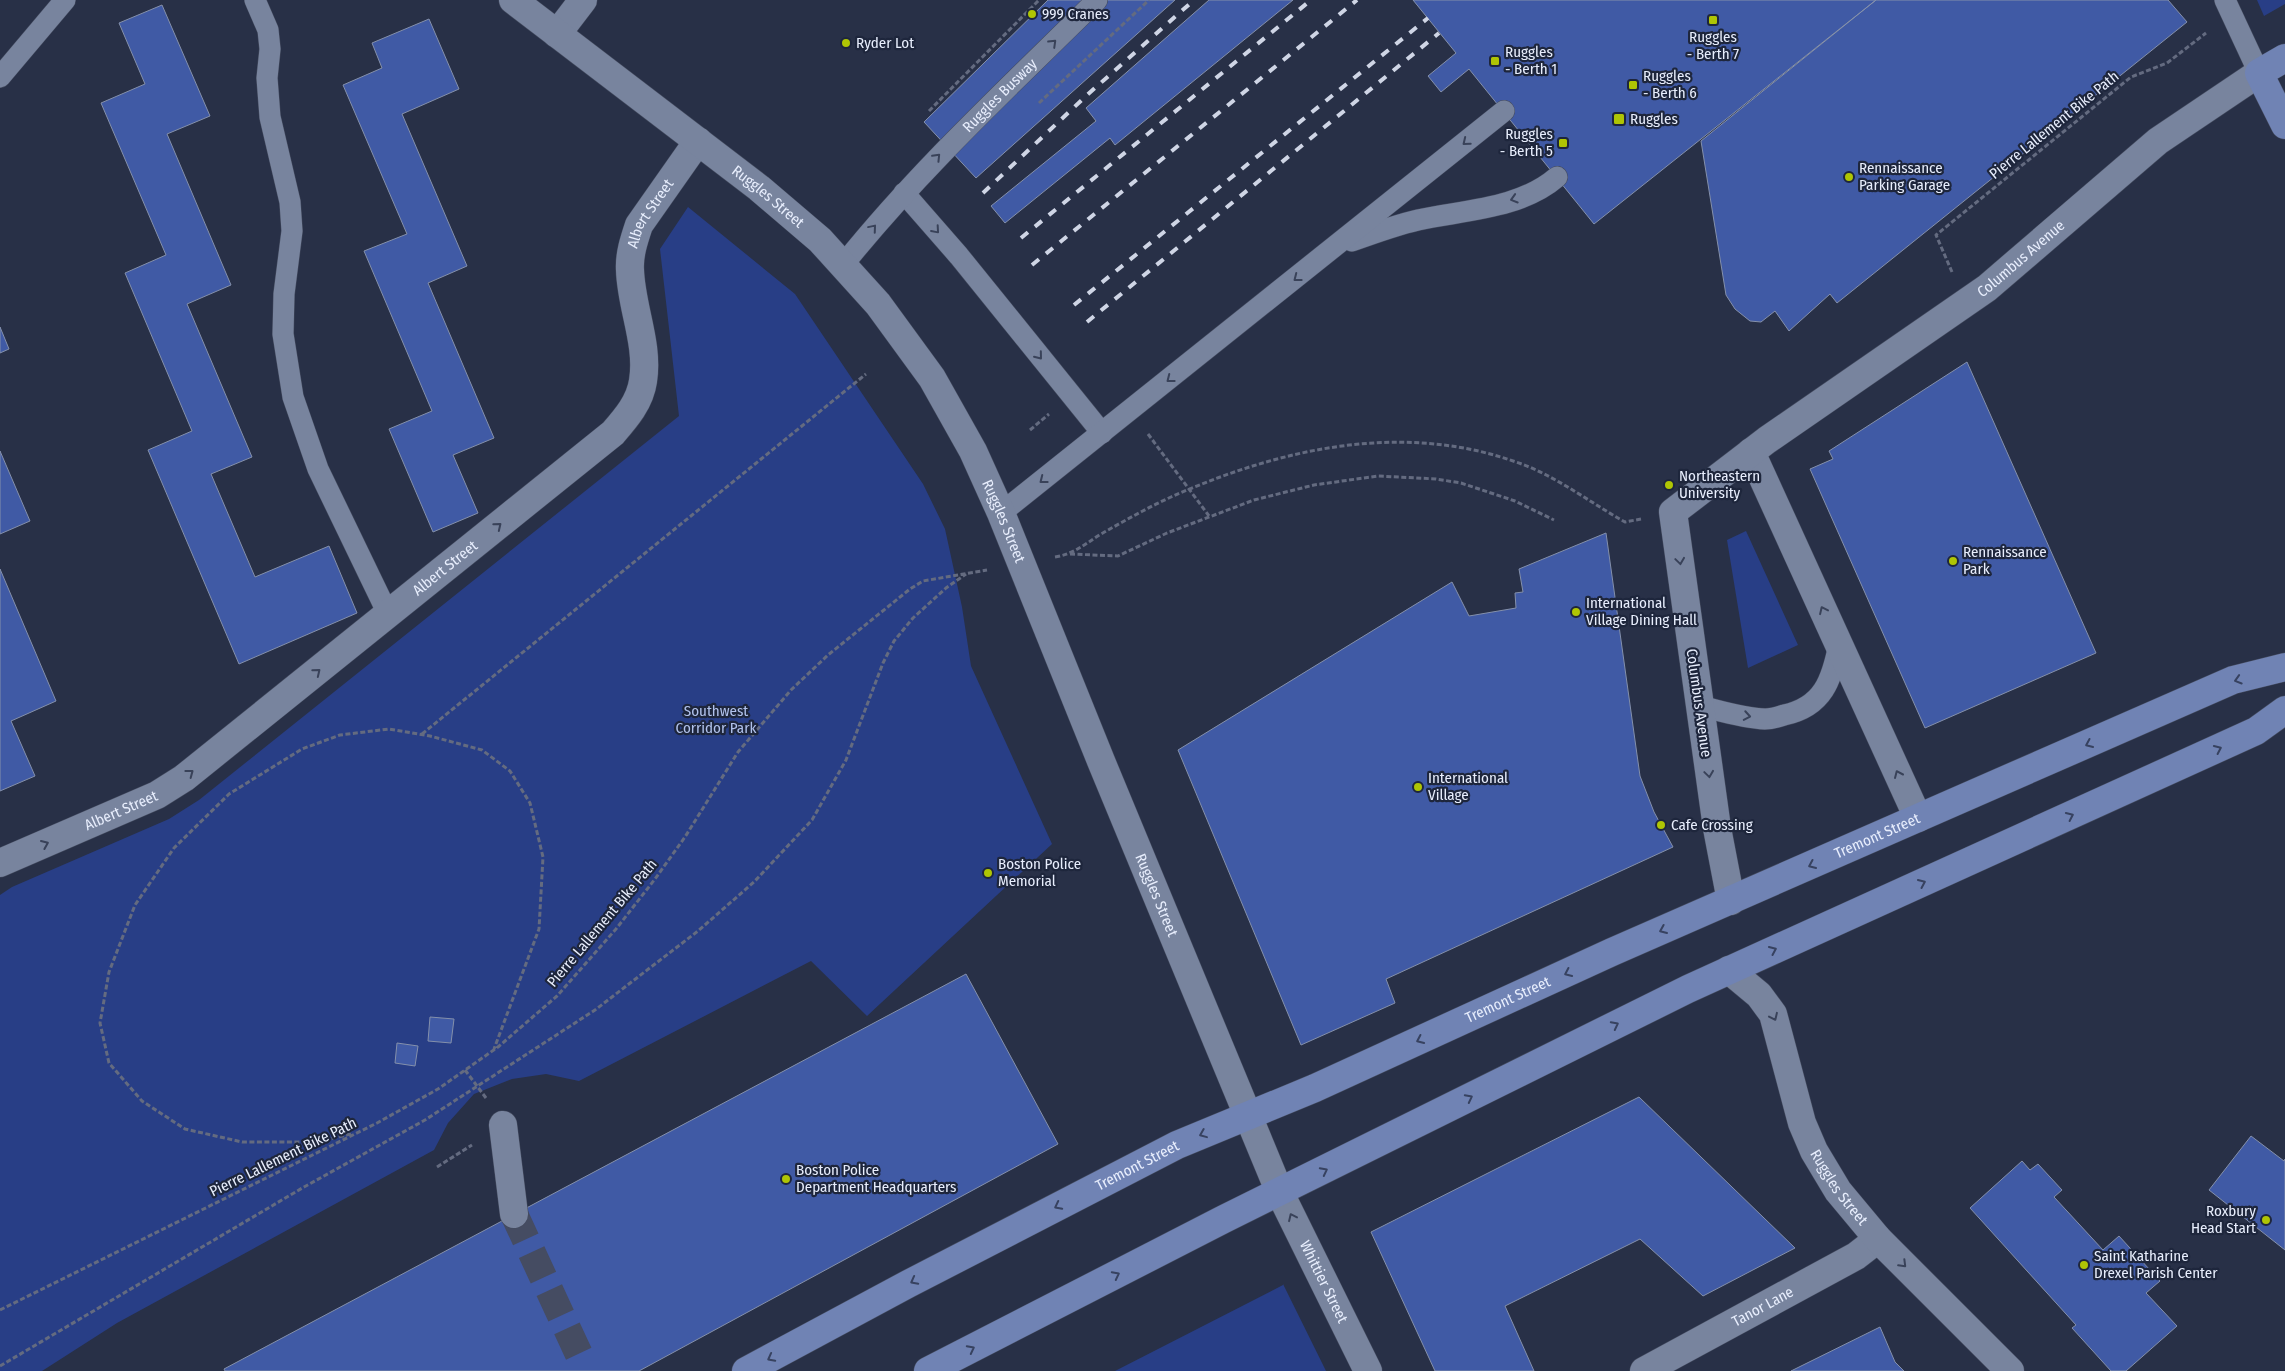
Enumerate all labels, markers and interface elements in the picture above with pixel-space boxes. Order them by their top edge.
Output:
place label: 999 Cranes [1042,5,1109,23]
marker: 999 Cranes [1026,8,1038,20]
marker: Ruggles - Berth 7 [1707,14,1719,26]
place label: Ruggles - Berth 7 [1687,28,1739,63]
place label: Ryder Lot [856,34,914,52]
marker: Ryder Lot [840,37,852,49]
one-way arrow [1047,40,1056,49]
place label: Ruggles - Berth 1 [1505,43,1557,78]
street label: Ruggles Busway [959,55,1041,136]
marker: Ruggles - Berth 1 [1489,55,1501,67]
place label: Ruggles - Berth 6 [1643,67,1697,102]
street label: Pierre Lallement Bike Path [1986,67,2122,183]
marker: Ruggles - Berth 6 [1627,79,1639,91]
place label: Ruggles [1630,110,1678,128]
marker: Ruggles [1612,112,1626,126]
place label: Ruggles - Berth 5 [1500,125,1553,160]
one-way arrow [1463,136,1472,144]
marker: Ruggles - Berth 5 [1557,137,1569,149]
one-way arrow [931,154,940,163]
place label: Rennaissance Parking Garage [1859,159,1950,194]
street label: Ruggles Street [728,162,808,232]
marker: Rennaissance Parking Garage [1843,171,1855,183]
street label: Albert Street [623,175,678,250]
one-way arrow [1510,194,1519,204]
street label: Columbus Avenue [1974,216,2068,301]
one-way arrow [930,224,939,233]
one-way arrow [867,225,876,234]
one-way arrow [1294,272,1303,281]
one-way arrow [1034,350,1043,359]
one-way arrow [1167,373,1176,381]
place label: Northeastern University [1679,467,1760,502]
one-way arrow [1040,474,1049,482]
street label: Ruggles Street [978,477,1029,565]
marker: Northeastern University [1663,479,1675,491]
one-way arrow [493,522,502,531]
street label: Albert Street [409,537,481,599]
place label: Rennaissance Park [1963,543,2047,578]
marker: Rennaissance Park [1947,555,1959,567]
one-way arrow [1674,557,1685,565]
place label: International Village Dining Hall [1586,594,1697,629]
marker: International Village Dining Hall [1570,606,1582,618]
one-way arrow [1819,606,1830,615]
street label: Columbus Avenue [1682,648,1716,758]
one-way arrow [312,668,321,677]
one-way arrow [2234,674,2243,684]
park label: Southwest Corridor Park [676,702,756,737]
one-way arrow [1743,711,1752,721]
one-way arrow [2085,737,2094,748]
one-way arrow [2212,745,2221,755]
place label: International Village [1428,769,1508,804]
one-way arrow [1704,769,1714,778]
one-way arrow [184,770,194,779]
one-way arrow [1894,770,1905,779]
marker: International Village [1412,781,1424,793]
street label: Albert Street [82,787,161,834]
street label: Tremont Street [1832,809,1923,862]
one-way arrow [2065,812,2074,823]
place label: Cafe Crossing [1671,816,1753,834]
marker: Cafe Crossing [1655,819,1667,831]
one-way arrow [40,839,49,850]
street label: Ruggles Street [1131,851,1182,939]
street label: Pierre Lallement Bike Path [543,855,661,991]
place label: Boston Police Memorial [998,855,1081,890]
one-way arrow [1808,858,1817,869]
marker: Boston Police Memorial [982,867,994,879]
one-way arrow [1917,879,1926,890]
one-way arrow [1659,924,1668,935]
one-way arrow [1768,945,1777,956]
one-way arrow [1564,966,1573,977]
street label: Tremont Street [1462,972,1553,1027]
one-way arrow [1768,1012,1778,1021]
one-way arrow [1609,1021,1618,1031]
one-way arrow [1416,1034,1425,1045]
one-way arrow [1464,1094,1473,1104]
street label: Pierre Lallement Bike Path [207,1114,359,1200]
one-way arrow [1200,1128,1208,1138]
street label: Tremont Street [1093,1136,1182,1194]
street label: Ruggles Street [1806,1146,1872,1229]
place label: Boston Police Department Headquarters [796,1161,957,1196]
one-way arrow [1319,1167,1328,1177]
marker: Boston Police Department Headquarters [780,1173,792,1185]
one-way arrow [1054,1200,1063,1210]
place label: Roxbury Head Start [2191,1202,2256,1237]
one-way arrow [1289,1214,1299,1223]
marker: Roxbury Head Start [2260,1214,2272,1226]
street label: Whittier Street [1296,1238,1352,1326]
place label: Saint Katharine Drexel Parish Center [2094,1247,2218,1282]
one-way arrow [1898,1258,1907,1267]
marker: Saint Katharine Drexel Parish Center [2078,1259,2090,1271]
one-way arrow [1111,1271,1120,1281]
one-way arrow [910,1275,919,1285]
street label: Tanor Lane [1729,1283,1797,1331]
one-way arrow [966,1345,975,1355]
one-way arrow [767,1352,776,1362]

